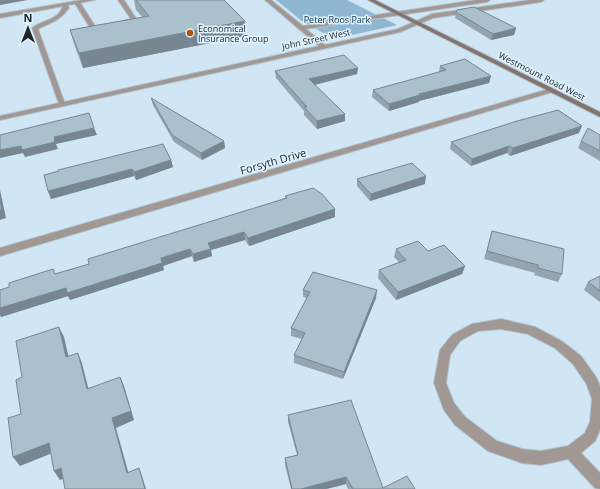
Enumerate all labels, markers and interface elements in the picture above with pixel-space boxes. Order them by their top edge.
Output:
north arrow [8,8,48,48]
text: N [24,10,32,25]
park label: Peter Roos Park [304,13,371,26]
place label: Economical Insurance Group [198,22,268,45]
street label: John Street West [280,25,351,53]
marker: Economical Insurance Group [185,28,195,38]
street label: Westmount Road West [496,48,588,104]
street label: Forsyth Drive [238,144,308,178]

